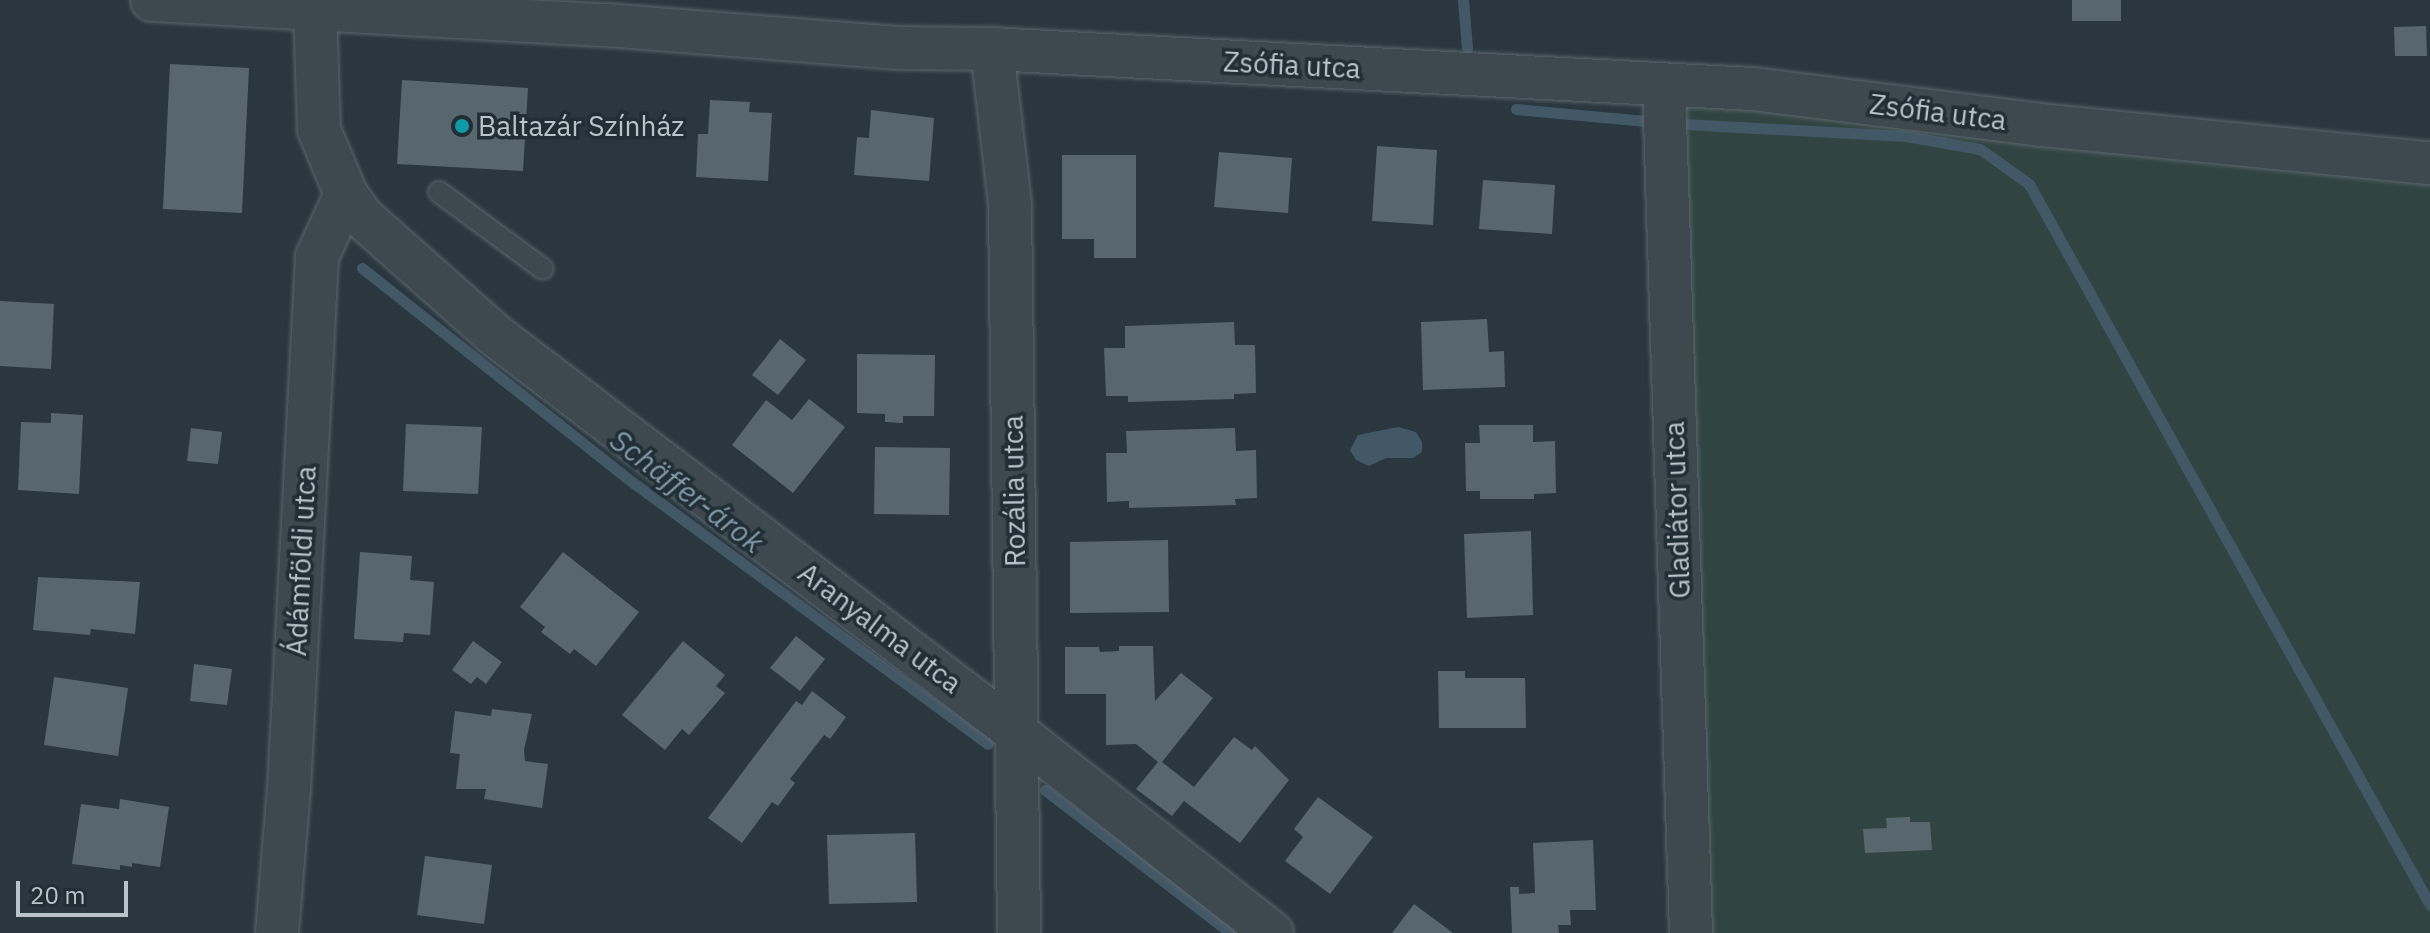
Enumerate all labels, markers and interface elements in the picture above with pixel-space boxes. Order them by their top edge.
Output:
street label: Zsófia utca [1222,45,1362,85]
street label: Zsófia utca [1868,87,2008,137]
place label: Baltazár Színház [478,109,684,143]
marker: Baltazár Színház [453,117,471,135]
street label: Rozália utca [996,415,1032,567]
street label: Gladiátor utca [1657,421,1697,599]
water label: Schäffer-árok [603,422,771,560]
street label: Ádámföldi utca [279,465,323,657]
street label: Aranyalma utca [792,556,968,700]
scale bar [20,865,132,915]
text: 20 m [30,879,85,911]

